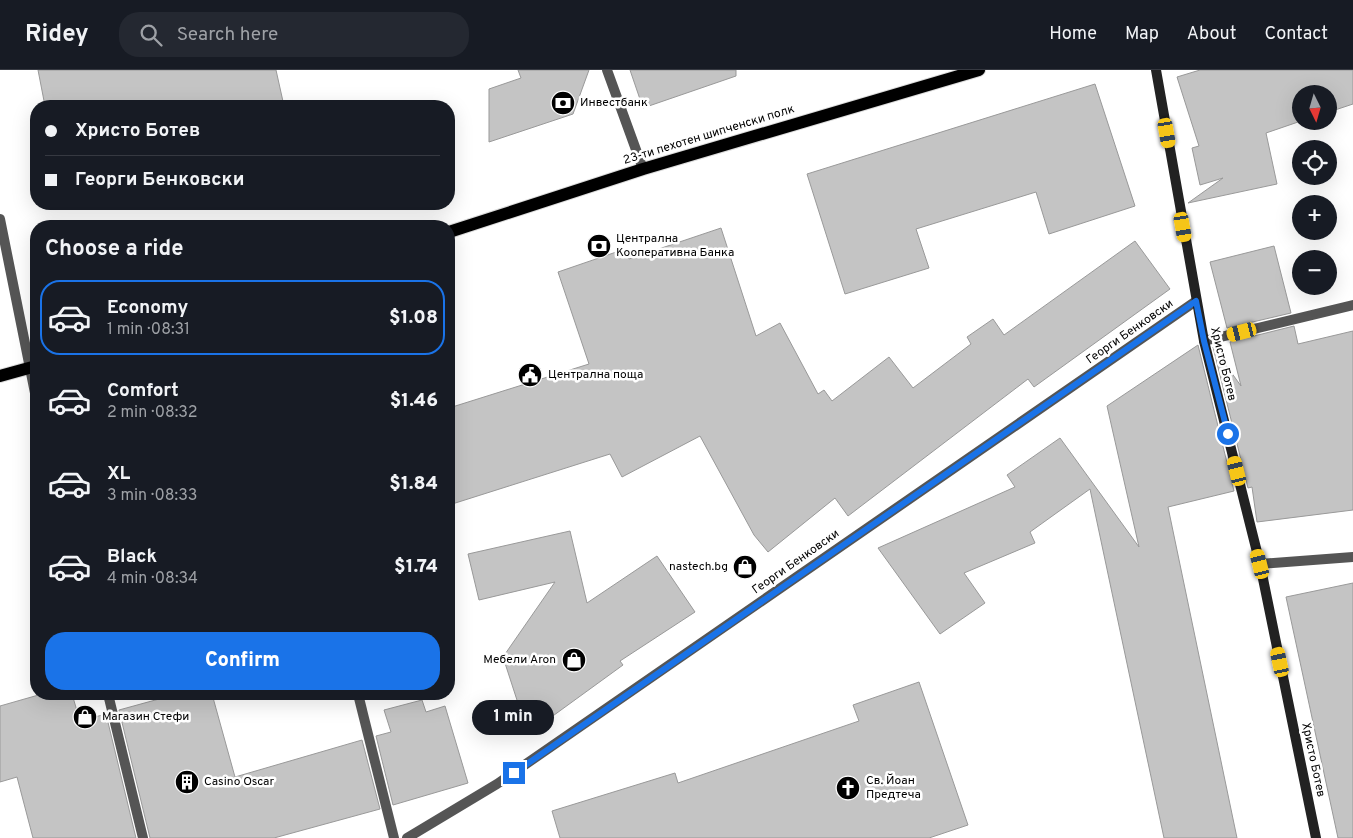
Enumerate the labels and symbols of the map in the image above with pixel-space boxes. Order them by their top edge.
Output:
north arrow [1292,85,1338,130]
bank icon: Инвестбанк [550,90,576,116]
place label: Инвестбанк [580,95,648,111]
street label: 23-ти пехотен шипченски полк [621,101,797,169]
car [1157,117,1176,149]
car [1173,211,1192,243]
place label: Централна Кооперативна Банка [616,231,734,261]
bank icon: Централна Кооперативна Банка [586,233,612,259]
street label: Георги Бенковски [1083,296,1177,368]
car [1225,321,1258,343]
street label: Христо Ботев [1206,325,1240,403]
public building icon: Централна поща [517,362,543,388]
place label: Централна поща [548,367,643,383]
route start [1217,423,1239,445]
car [1226,455,1247,487]
street label: Георги Бенковски [749,526,843,598]
car [1249,548,1270,580]
shop icon: nastech.bg [732,554,758,580]
place label: nastech.bg [669,559,728,575]
car [1269,646,1290,678]
shop icon: Мебели Aron [561,647,587,673]
place label: Мебели Aron [483,652,556,668]
callout: 1 min [473,700,555,736]
shop icon: Магазин Стефи [72,704,98,730]
place label: Магазин Стефи [102,709,189,725]
street label: Христо Ботев [1297,721,1329,799]
route end [503,762,525,784]
building icon: Casino Oscar [174,769,200,795]
place label: Св. Йоан Предтеча [866,773,921,803]
place label: Casino Oscar [204,774,275,790]
church icon: Св. Йоан Предтеча [835,775,861,801]

